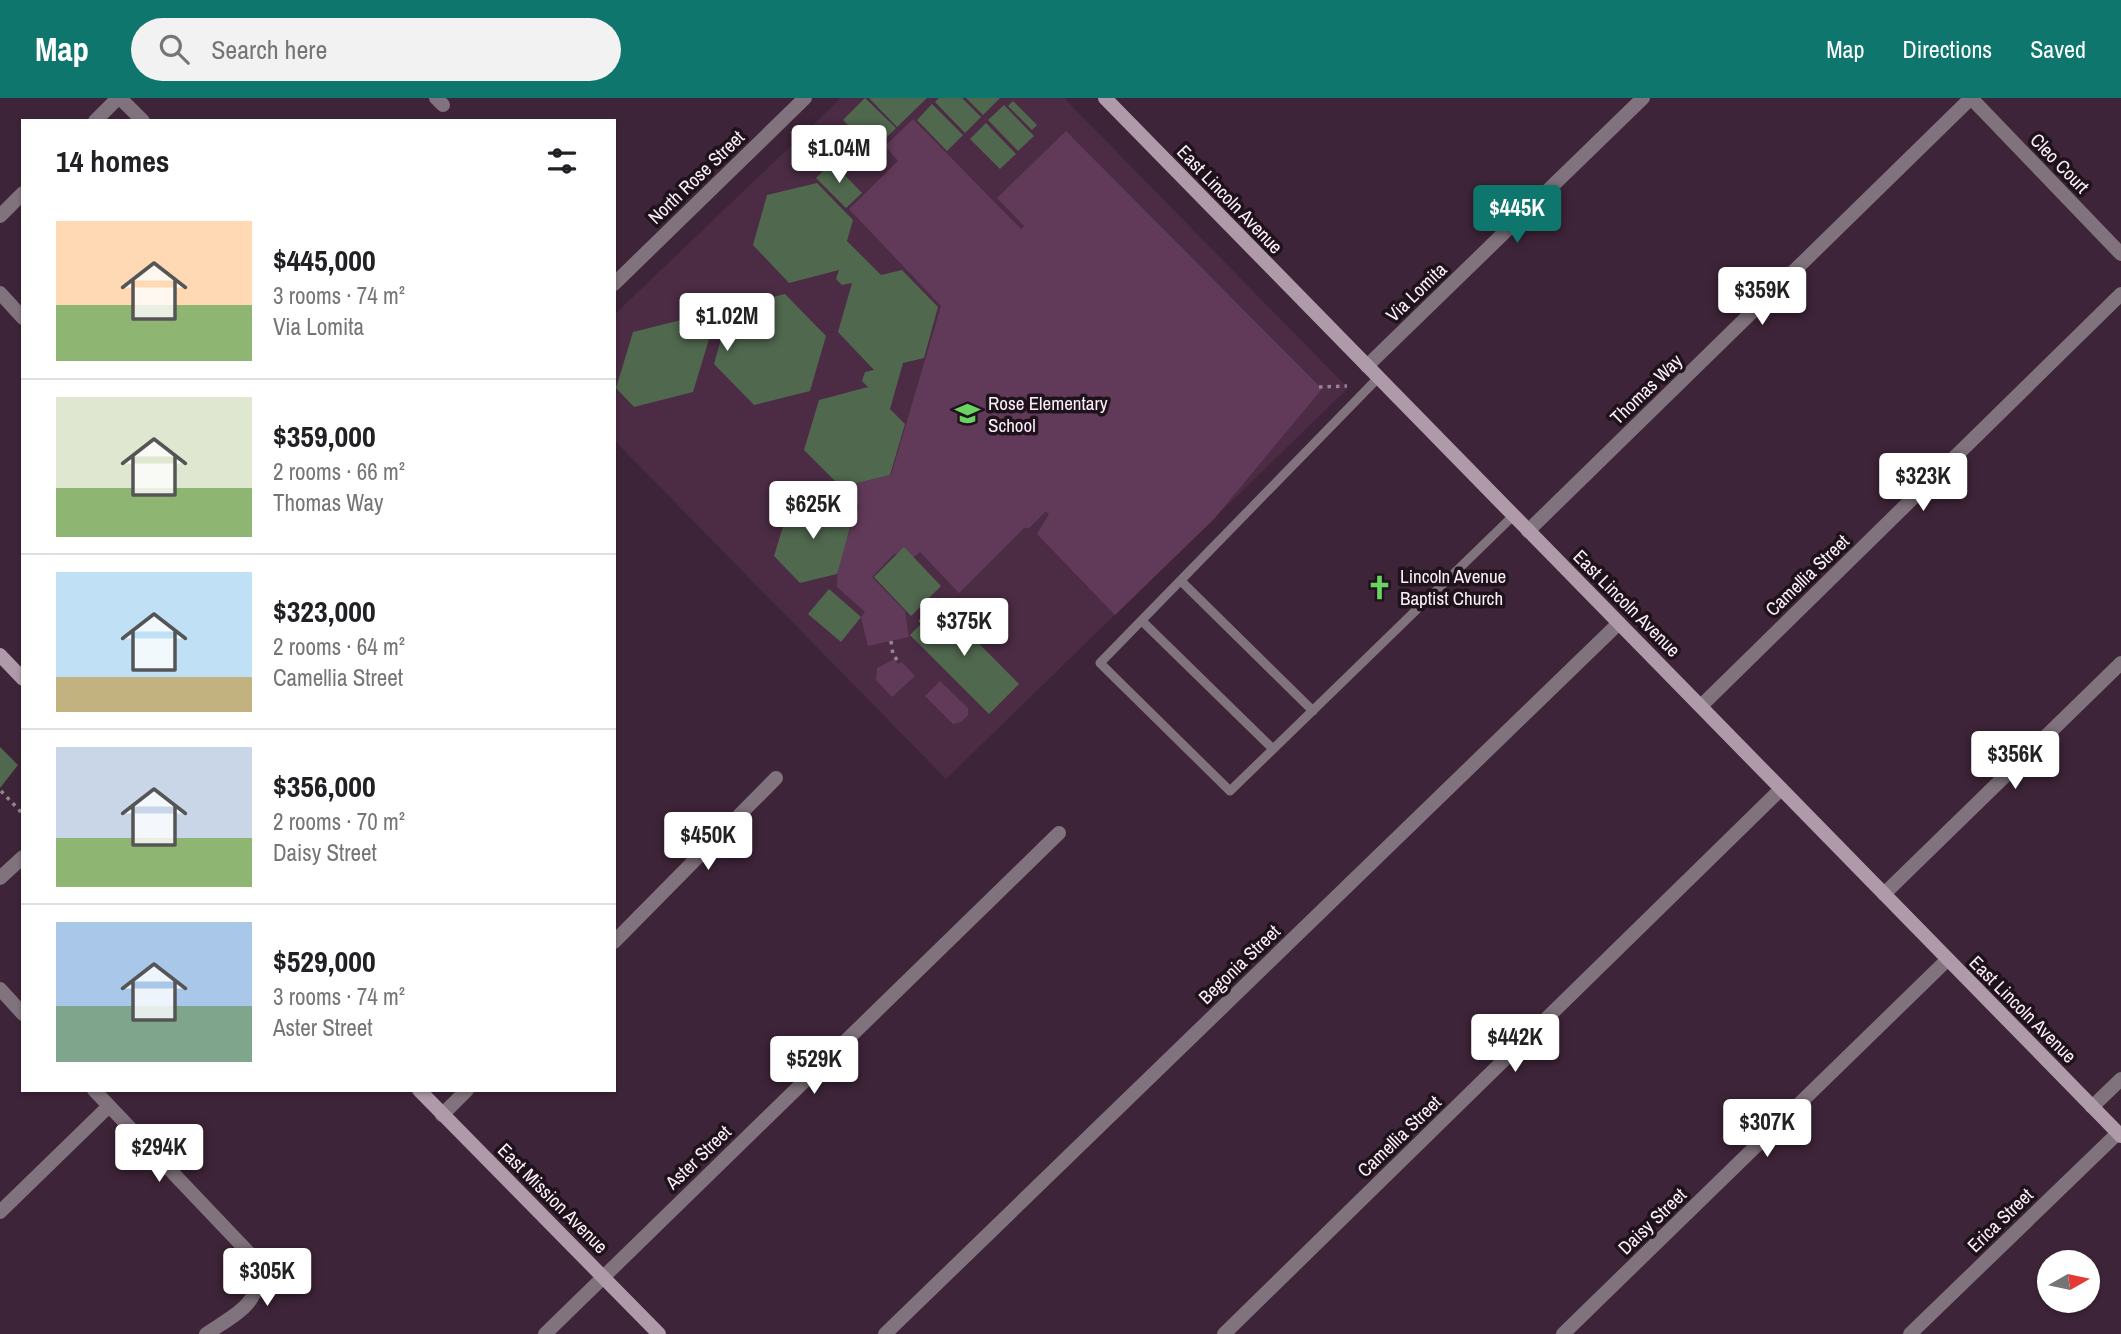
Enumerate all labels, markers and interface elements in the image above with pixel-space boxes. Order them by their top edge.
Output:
search box [131,18,621,81]
text: Map [35,27,89,71]
icon: search [155,30,193,68]
text: Search here [211,32,327,67]
text: Map [1826,33,1864,65]
text: Directions [1902,33,1992,65]
text: Saved [2030,33,2086,65]
street label: North Rose Street [642,124,750,230]
pin: $1.04M [782,126,896,185]
street label: Cleo Court [2025,127,2096,199]
text: $1.04M [808,132,870,163]
street label: East Lincoln Avenue [1171,139,1289,259]
text: 14 homes [56,141,170,181]
icon: filters [543,142,581,180]
pin: $445K [1468,186,1566,245]
text: $445K [1489,192,1545,223]
text: $445,000 [273,240,376,280]
icon: home [112,249,196,333]
street label: Via Lomita [1380,256,1452,327]
pin: $359K [1713,268,1811,327]
text: $359K [1734,274,1790,305]
text: 3 rooms · 74 m² [273,280,405,311]
pin: $1.02M [670,294,784,353]
text: $1.02M [696,300,758,331]
text: Via Lomita [273,311,364,342]
street label: Thomas Way [1604,348,1688,430]
place label: Rose Elementary School [988,390,1108,438]
school or university icon: Rose Elementary School [954,400,982,428]
text: $359,000 [273,416,376,456]
icon: home [112,425,196,509]
pin: $323K [1874,454,1972,513]
text: 2 rooms · 66 m² [273,456,405,487]
text: $323K [1895,460,1951,491]
pin: $625K [764,482,862,541]
text: Thomas Way [273,487,383,518]
text: $625K [785,488,841,519]
street label: Camellia Street [1759,528,1855,622]
street label: East Lincoln Avenue [1568,544,1686,662]
place label: Lincoln Avenue Baptist Church [1400,563,1506,611]
church icon: Lincoln Avenue Baptist Church [1366,573,1394,601]
text: $323,000 [273,591,376,631]
pin: $375K [915,598,1013,658]
icon: home [112,600,196,684]
text: $375K [936,605,992,636]
text: 2 rooms · 64 m² [273,631,405,662]
text: Camellia Street [273,662,403,693]
pin: $356K [1966,732,2064,791]
text: $356K [1987,738,2043,769]
text: $356,000 [273,766,376,806]
icon: home [112,775,196,859]
text: 2 rooms · 70 m² [273,806,405,837]
pin: $450K [659,812,757,872]
text: $450K [680,819,736,850]
text: Daisy Street [273,837,377,868]
street label: Begonia Street [1193,918,1286,1009]
text: $529,000 [273,941,376,981]
icon: home [112,950,196,1034]
street label: East Lincoln Avenue [1964,950,2082,1068]
text: 3 rooms · 74 m² [273,981,405,1012]
text: Aster Street [273,1012,373,1043]
pin: $442K [1466,1014,1564,1074]
text: $442K [1487,1021,1543,1052]
pin: $529K [765,1037,863,1096]
text: $529K [786,1043,842,1074]
street label: Camellia Street [1351,1089,1447,1183]
pin: $307K [1718,1100,1816,1159]
text: $307K [1739,1106,1795,1137]
street label: Aster Street [659,1119,737,1196]
pin: $294K [110,1124,208,1184]
text: $294K [131,1131,187,1162]
street label: East Mission Avenue [492,1137,614,1259]
street label: Daisy Street [1612,1181,1692,1260]
street label: Erica Street [1961,1182,2039,1258]
pin: $305K [218,1248,316,1308]
north arrow [2037,1250,2100,1312]
map controls [2037,1250,2100,1313]
text: $305K [239,1255,295,1286]

